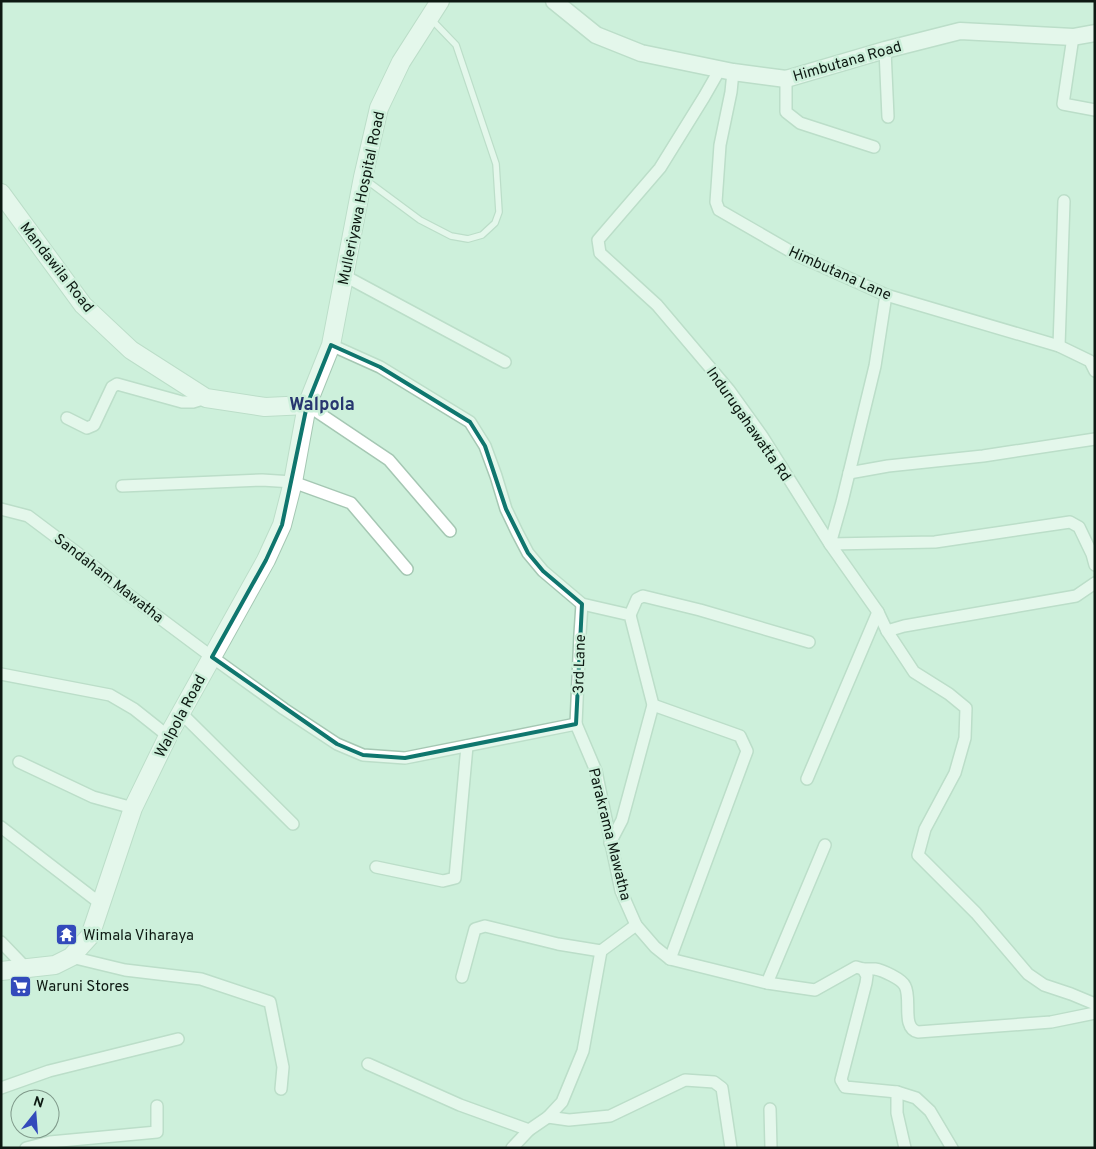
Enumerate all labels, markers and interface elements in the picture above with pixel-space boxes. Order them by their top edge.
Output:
street label: Himbutana Road [791,38,904,87]
street label: Mulleriyawa Hospital Road [335,110,390,287]
street label: Mandawila Road [15,219,97,317]
street label: Himbutana Lane [785,243,894,306]
street label: Indurugahawatta Rd [701,364,794,486]
district label: Walpola [289,394,355,417]
street label: Sandaham Mawatha [49,530,167,628]
street label: 3rd Lane [570,634,591,694]
street label: Walpola Road [152,672,211,761]
street label: Parakrama Mawatha [583,766,634,903]
temple icon: Wimala Viharaya [55,923,79,947]
place label: Wimala Viharaya [83,927,194,946]
supermarket icon: Waruni Stores [8,974,32,998]
place label: Waruni Stores [36,978,129,997]
north arrow [10,1089,60,1139]
text: N [31,1093,46,1113]

